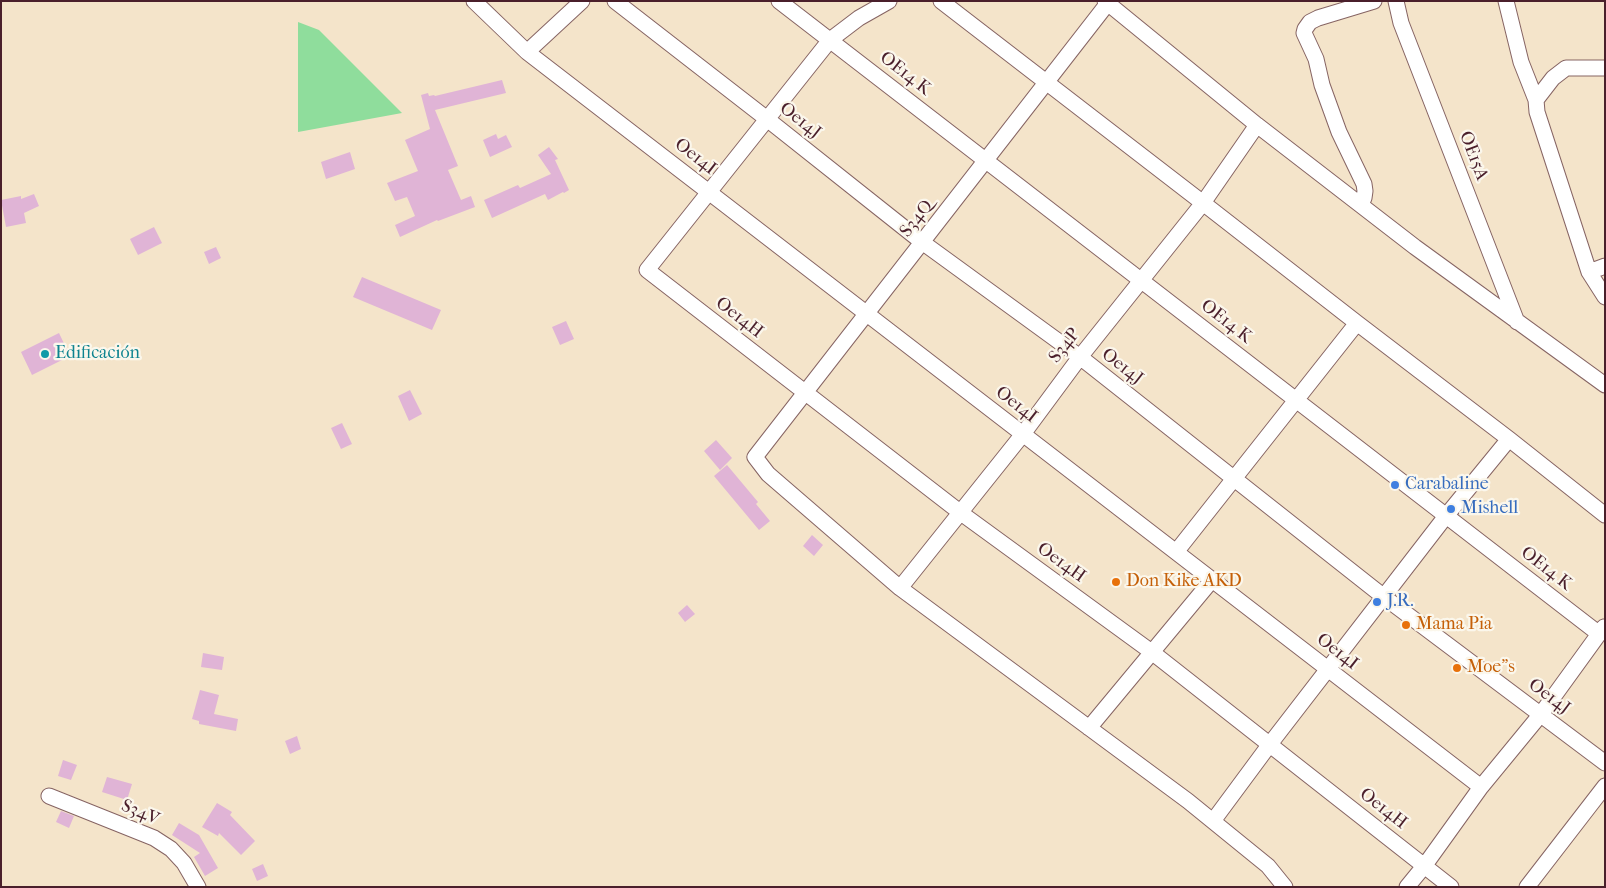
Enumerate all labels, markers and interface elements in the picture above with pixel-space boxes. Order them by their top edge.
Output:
street label: OE14 K [875,47,935,101]
street label: Oe14J [775,98,825,144]
street label: OE15A [1454,128,1492,184]
street label: Oe14I [670,134,720,180]
street label: S34Q [896,196,938,242]
street label: Oe14H [711,293,767,343]
street label: OE14 K [1196,295,1256,349]
street label: S34P [1045,324,1085,368]
place label: Edificación [55,343,140,365]
street label: Oe14J [1097,344,1147,390]
marker: Edificación [39,348,51,360]
street label: Oe14I [991,382,1041,428]
place label: Carabaline [1405,474,1489,496]
marker: Carabaline [1389,479,1401,491]
place label: Mishell [1461,498,1518,520]
marker: Mishell [1445,503,1457,515]
street label: Oe14H [1033,538,1089,588]
street label: OE14 K [1516,542,1576,596]
place label: Don Kike AKD [1126,571,1242,593]
marker: Don Kike AKD [1110,576,1122,588]
place label: J.R. [1387,591,1414,613]
marker: J.R. [1371,596,1383,608]
place label: Mama Pia [1416,614,1492,636]
marker: Mama Pia [1400,619,1412,631]
street label: Oe14I [1312,629,1362,675]
place label: Moe"s [1467,657,1515,679]
marker: Moe"s [1451,662,1463,674]
street label: Oe14J [1524,674,1574,720]
street label: Oe14H [1355,784,1411,834]
street label: S34V [118,795,162,831]

